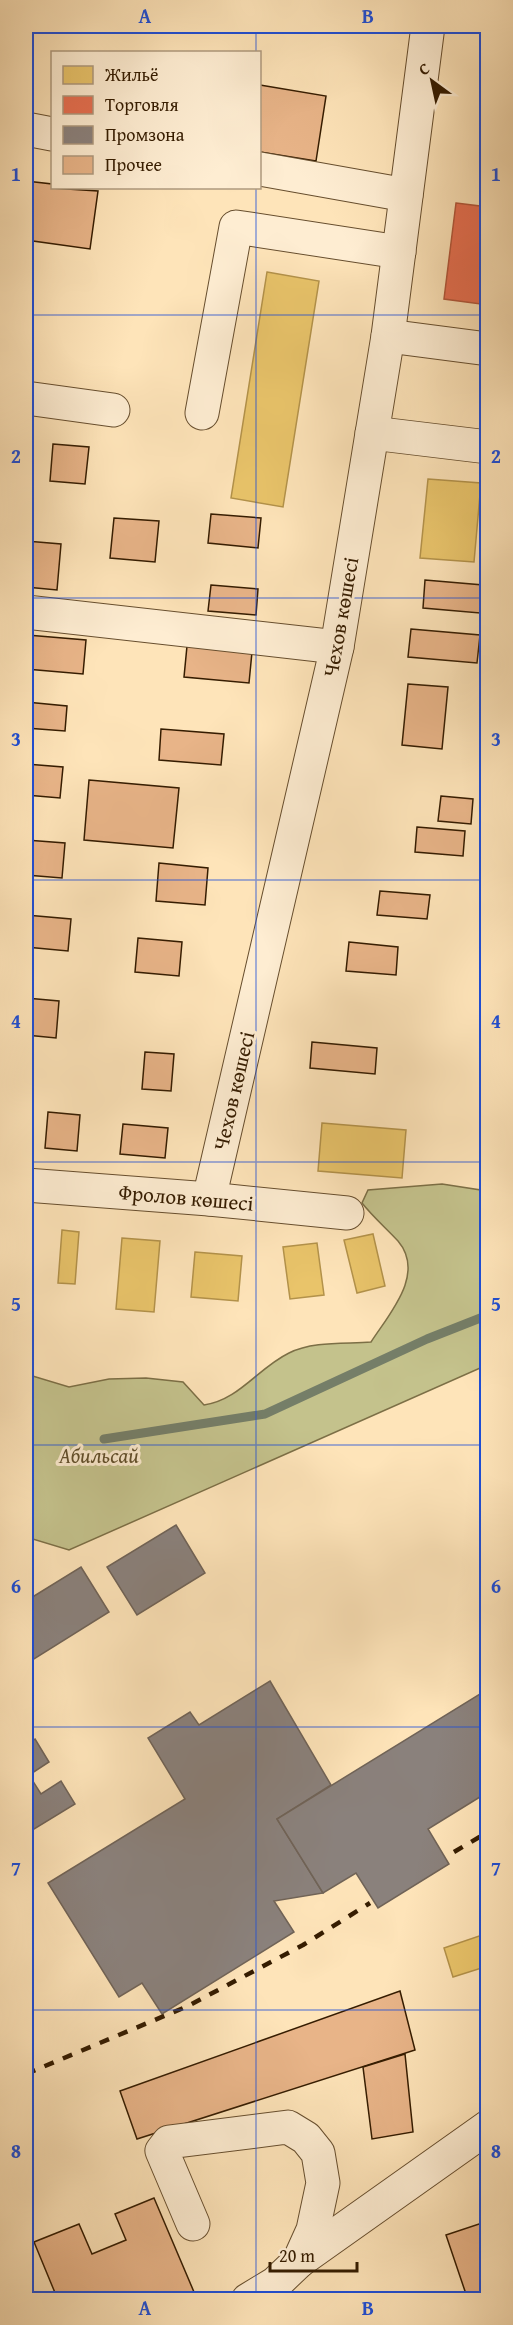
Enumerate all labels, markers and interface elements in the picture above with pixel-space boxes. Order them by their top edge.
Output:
text: A [139,1,152,30]
text: B [362,1,374,30]
legend [51,51,261,189]
north arrow [402,51,462,111]
text: С [414,56,434,81]
text: Жильё [104,61,159,88]
text: Торговля [105,91,179,118]
text: Промзона [105,121,185,148]
text: Прочее [105,151,162,178]
text: 1 [11,159,21,188]
text: 1 [491,159,501,188]
text: 2 [11,441,21,470]
text: 2 [491,441,501,470]
street label: Чехов көшесі [315,554,366,679]
text: 3 [11,724,21,753]
text: 3 [491,724,501,753]
text: 4 [11,1006,21,1035]
text: 4 [491,1006,501,1035]
street label: Чехов көшесі [205,1028,262,1154]
street label: Фролов көшесі [117,1176,255,1219]
text: 5 [11,1289,21,1318]
text: 5 [491,1289,501,1318]
park label: Абильсай [58,1440,139,1471]
text: 6 [11,1571,21,1600]
text: 6 [491,1571,501,1600]
text: 7 [11,1853,21,1882]
text: 7 [491,1853,501,1882]
text: 8 [11,2136,21,2165]
text: 8 [491,2136,501,2165]
scale bar [270,2235,357,2273]
text: 20 m [279,2242,315,2269]
text: A [139,2293,152,2322]
text: B [362,2293,374,2322]

